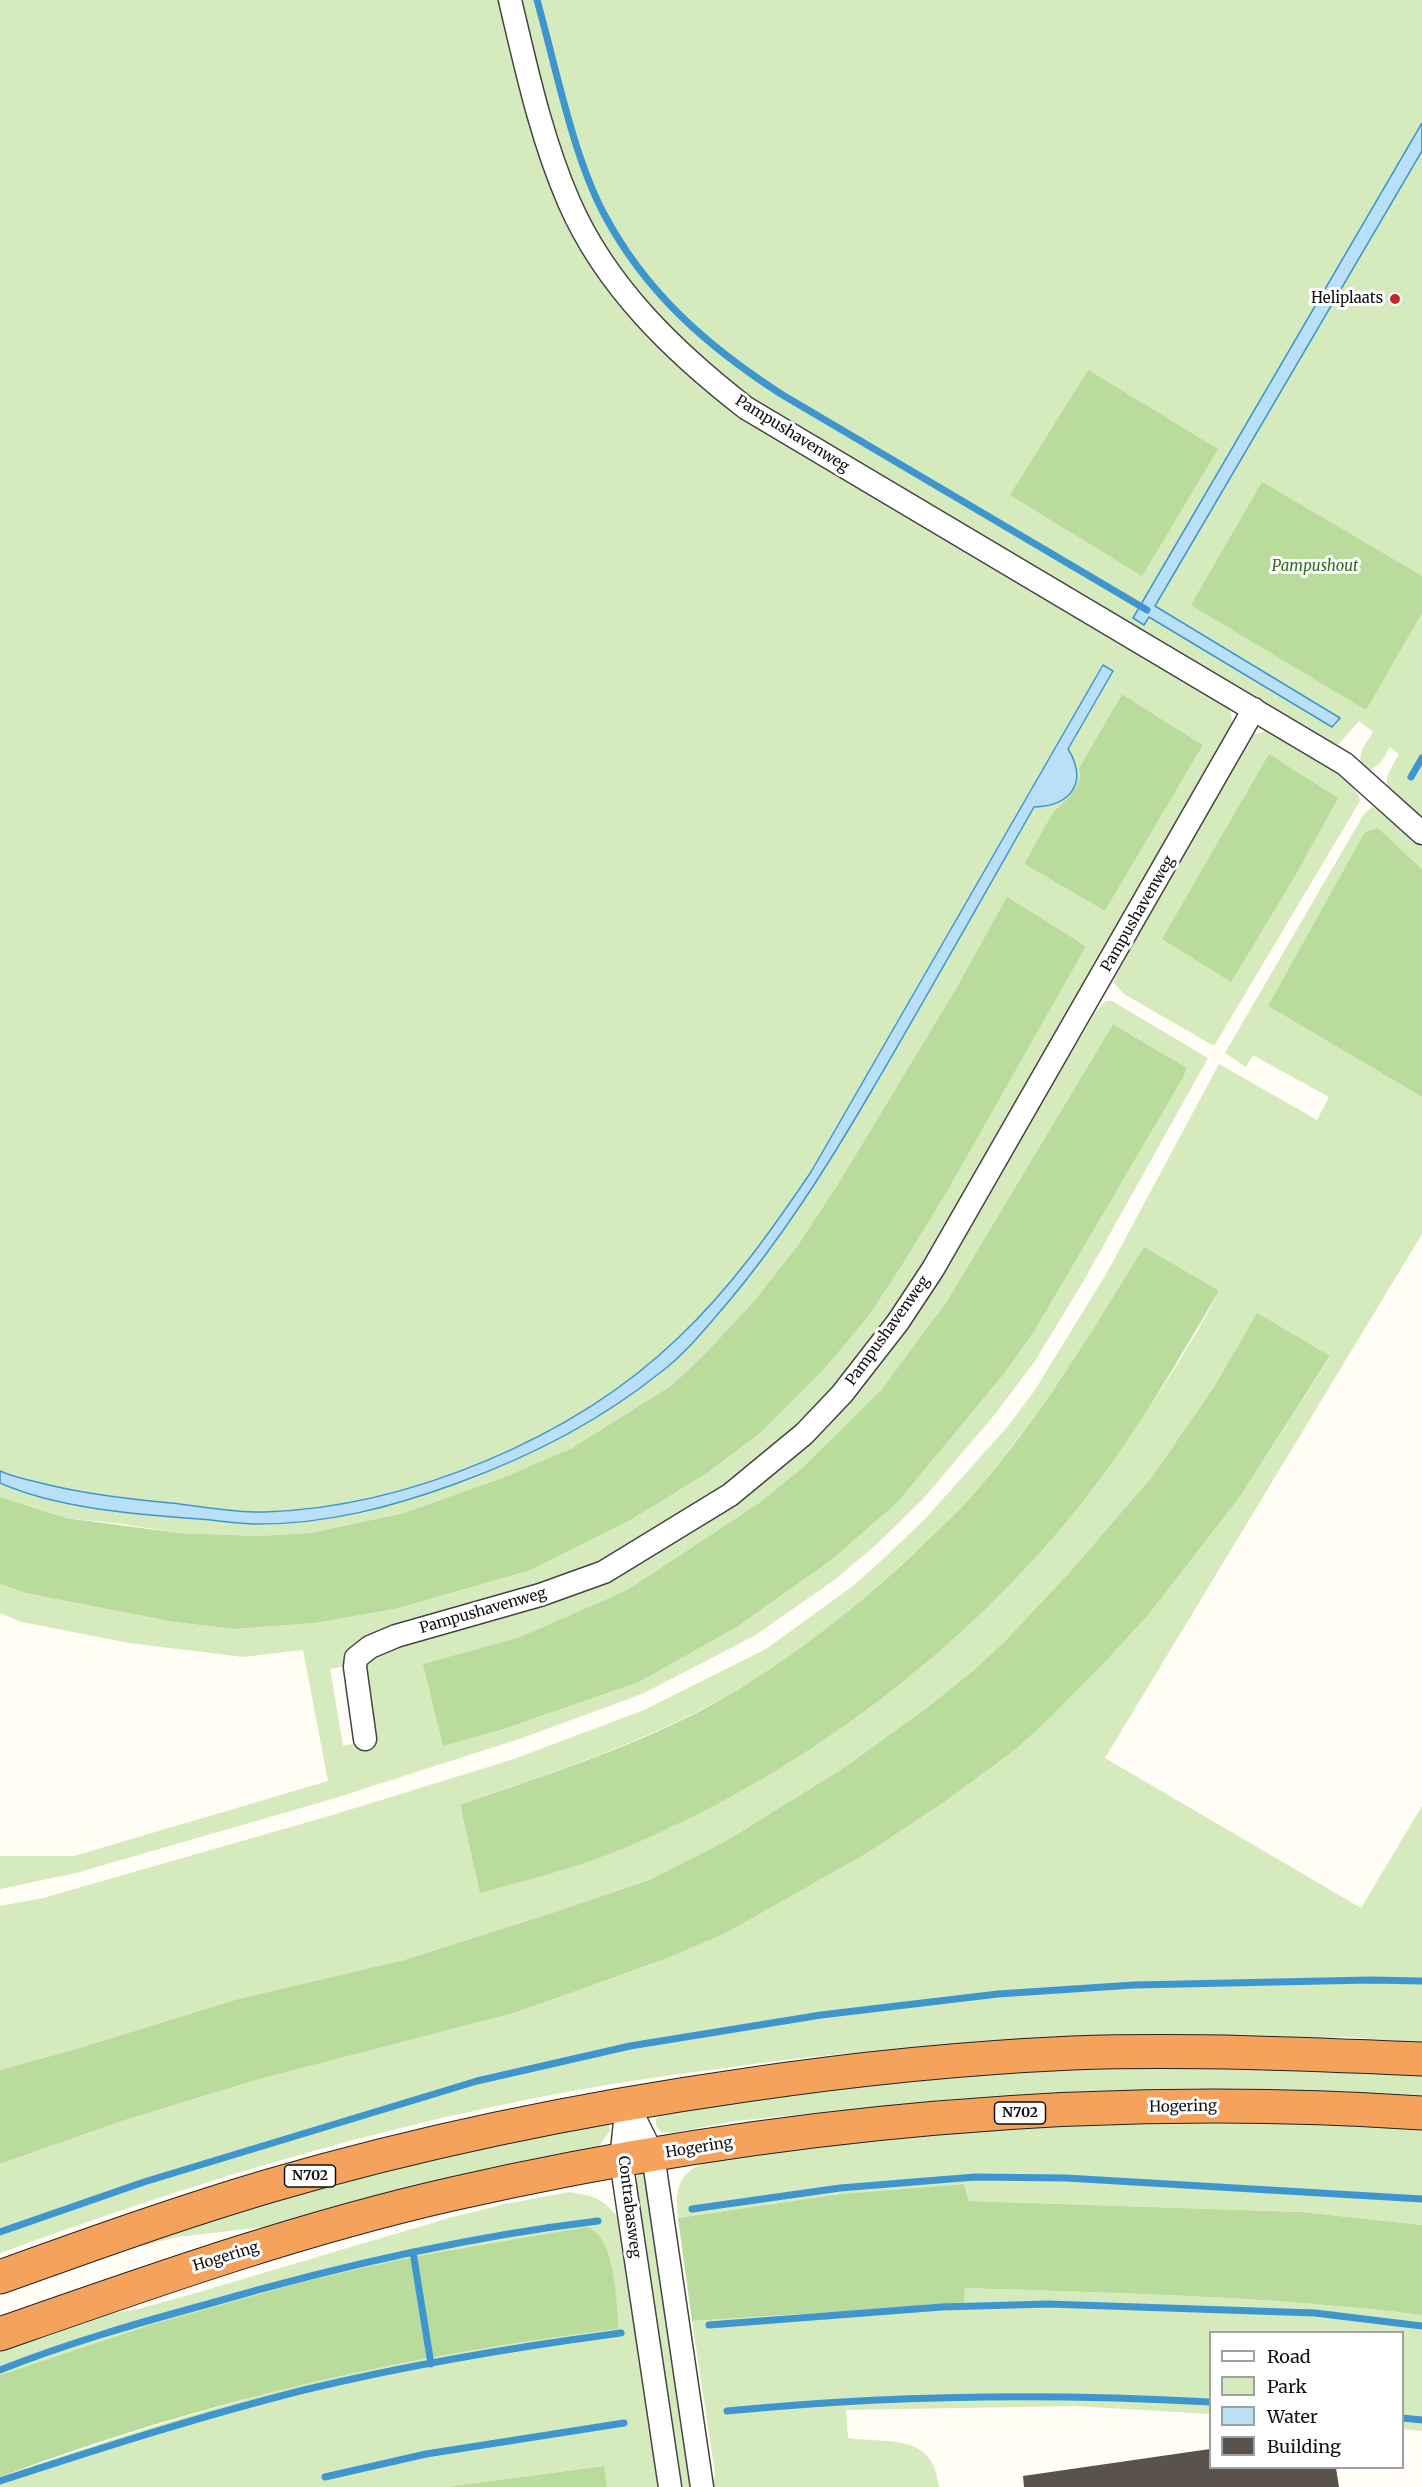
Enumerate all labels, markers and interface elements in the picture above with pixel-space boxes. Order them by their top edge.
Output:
place label: Heliplaats [1311,290,1383,308]
marker: Heliplaats [1388,292,1402,306]
street label: Pampushavenweg [732,392,852,476]
park label: Pampushout [1272,558,1358,576]
street label: Pampushavenweg [1097,853,1179,975]
street label: Pampushavenweg [842,1273,934,1389]
street label: Pampushavenweg [418,1584,548,1638]
street label: Hogering [1149,2097,1217,2117]
road number: N702 [994,2102,1046,2124]
street label: Hogering [664,2134,734,2162]
street label: Contrabasweg [614,2155,644,2259]
road number: N702 [284,2165,336,2187]
street label: Hogering [191,2238,261,2276]
legend [1209,2331,1404,2469]
text: Road [1267,2345,1311,2368]
text: Park [1267,2375,1307,2398]
text: Water [1267,2405,1318,2428]
text: Building [1267,2435,1341,2458]

